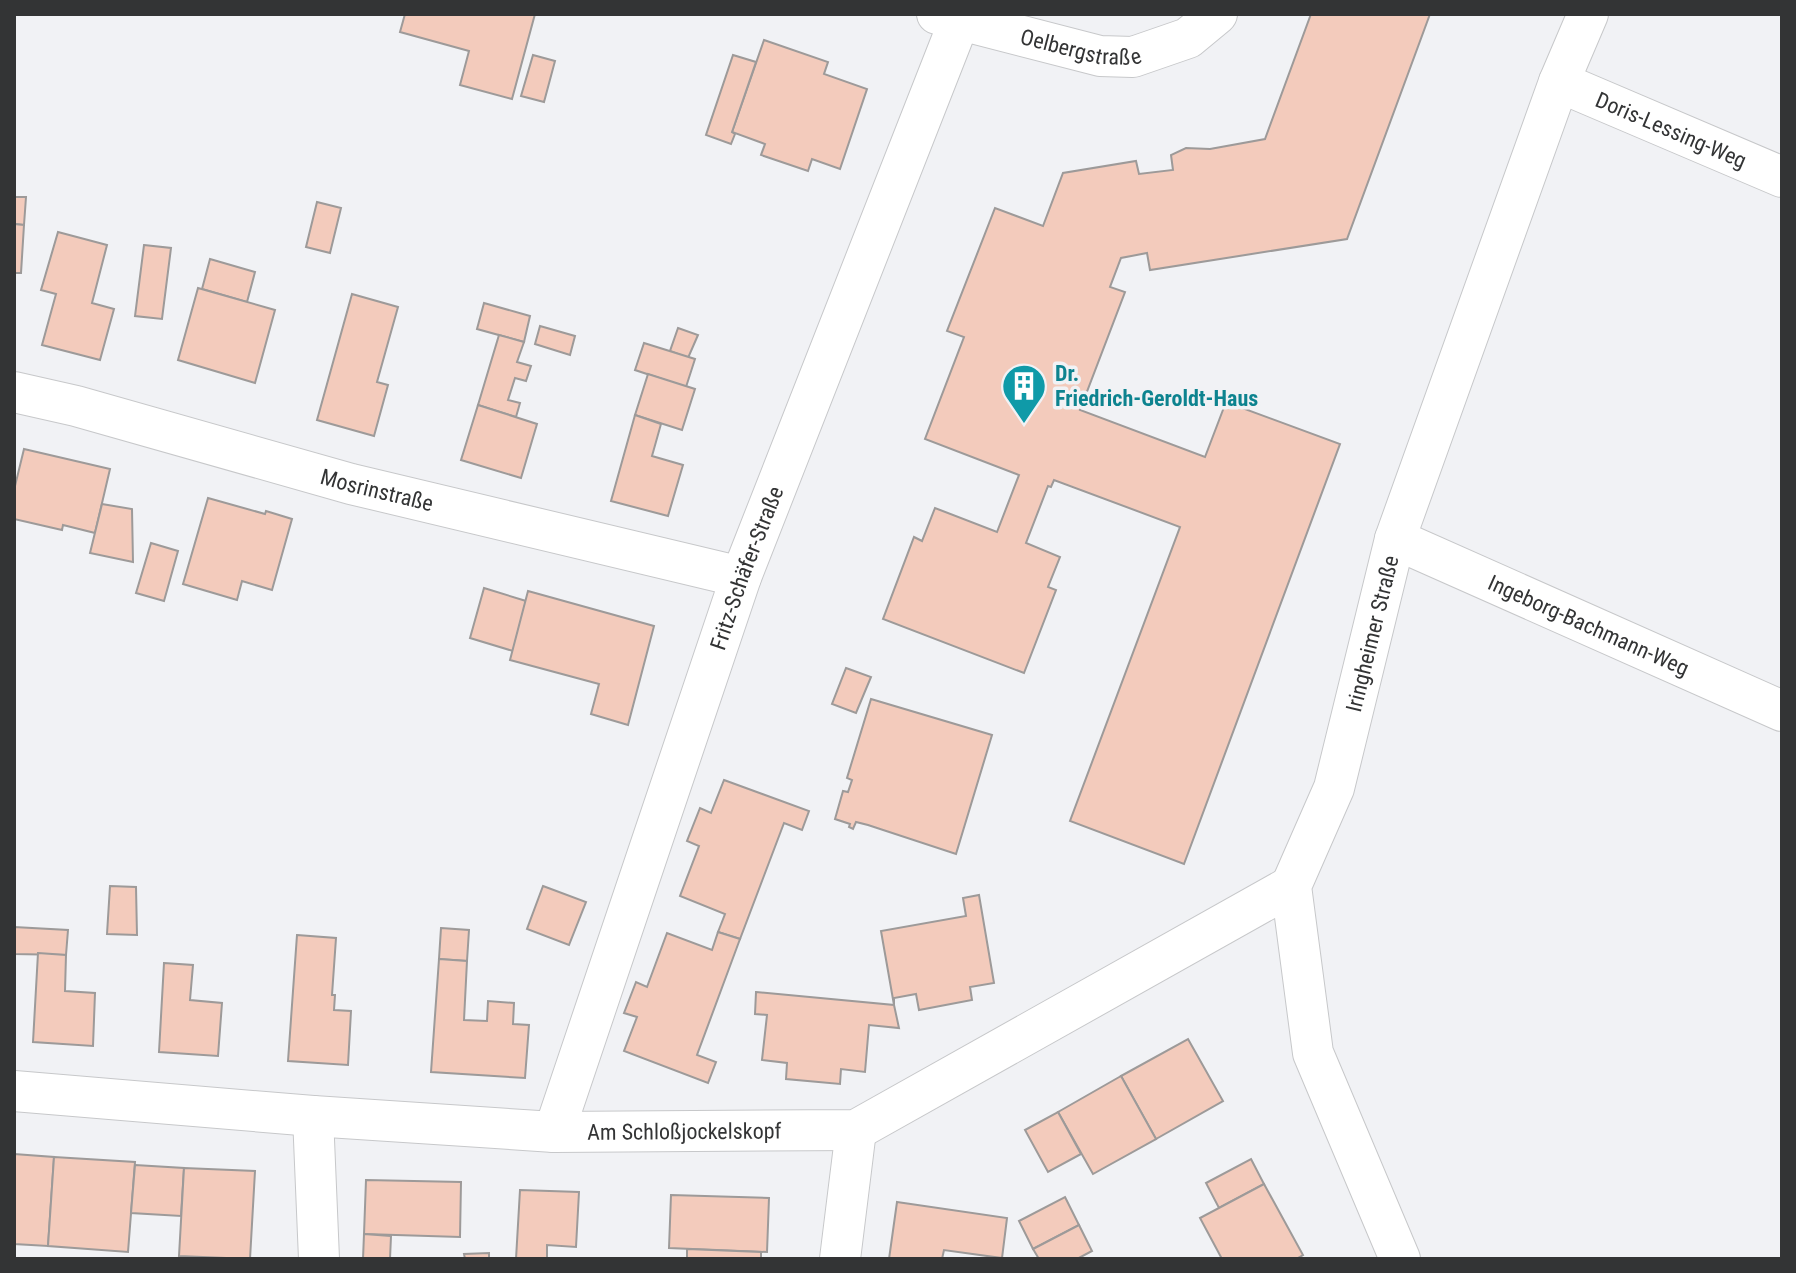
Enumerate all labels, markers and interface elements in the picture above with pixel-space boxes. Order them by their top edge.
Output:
street label: Oelbergstraße [1018,24,1144,70]
street label: Doris-Lessing-Weg [1592,87,1750,173]
place label: Dr. Friedrich-Geroldt-Haus [1055,361,1258,411]
building icon: Dr. Friedrich-Geroldt-Haus [1000,362,1048,425]
street label: Mosrinstraße [318,463,436,516]
street label: Fritz-Schäfer-Straße [705,483,788,653]
street label: Iringheimer Straße [1341,553,1403,714]
street label: Ingeborg-Bachmann-Weg [1485,570,1693,681]
street label: Am Schloßjockelskopf [587,1118,782,1144]

